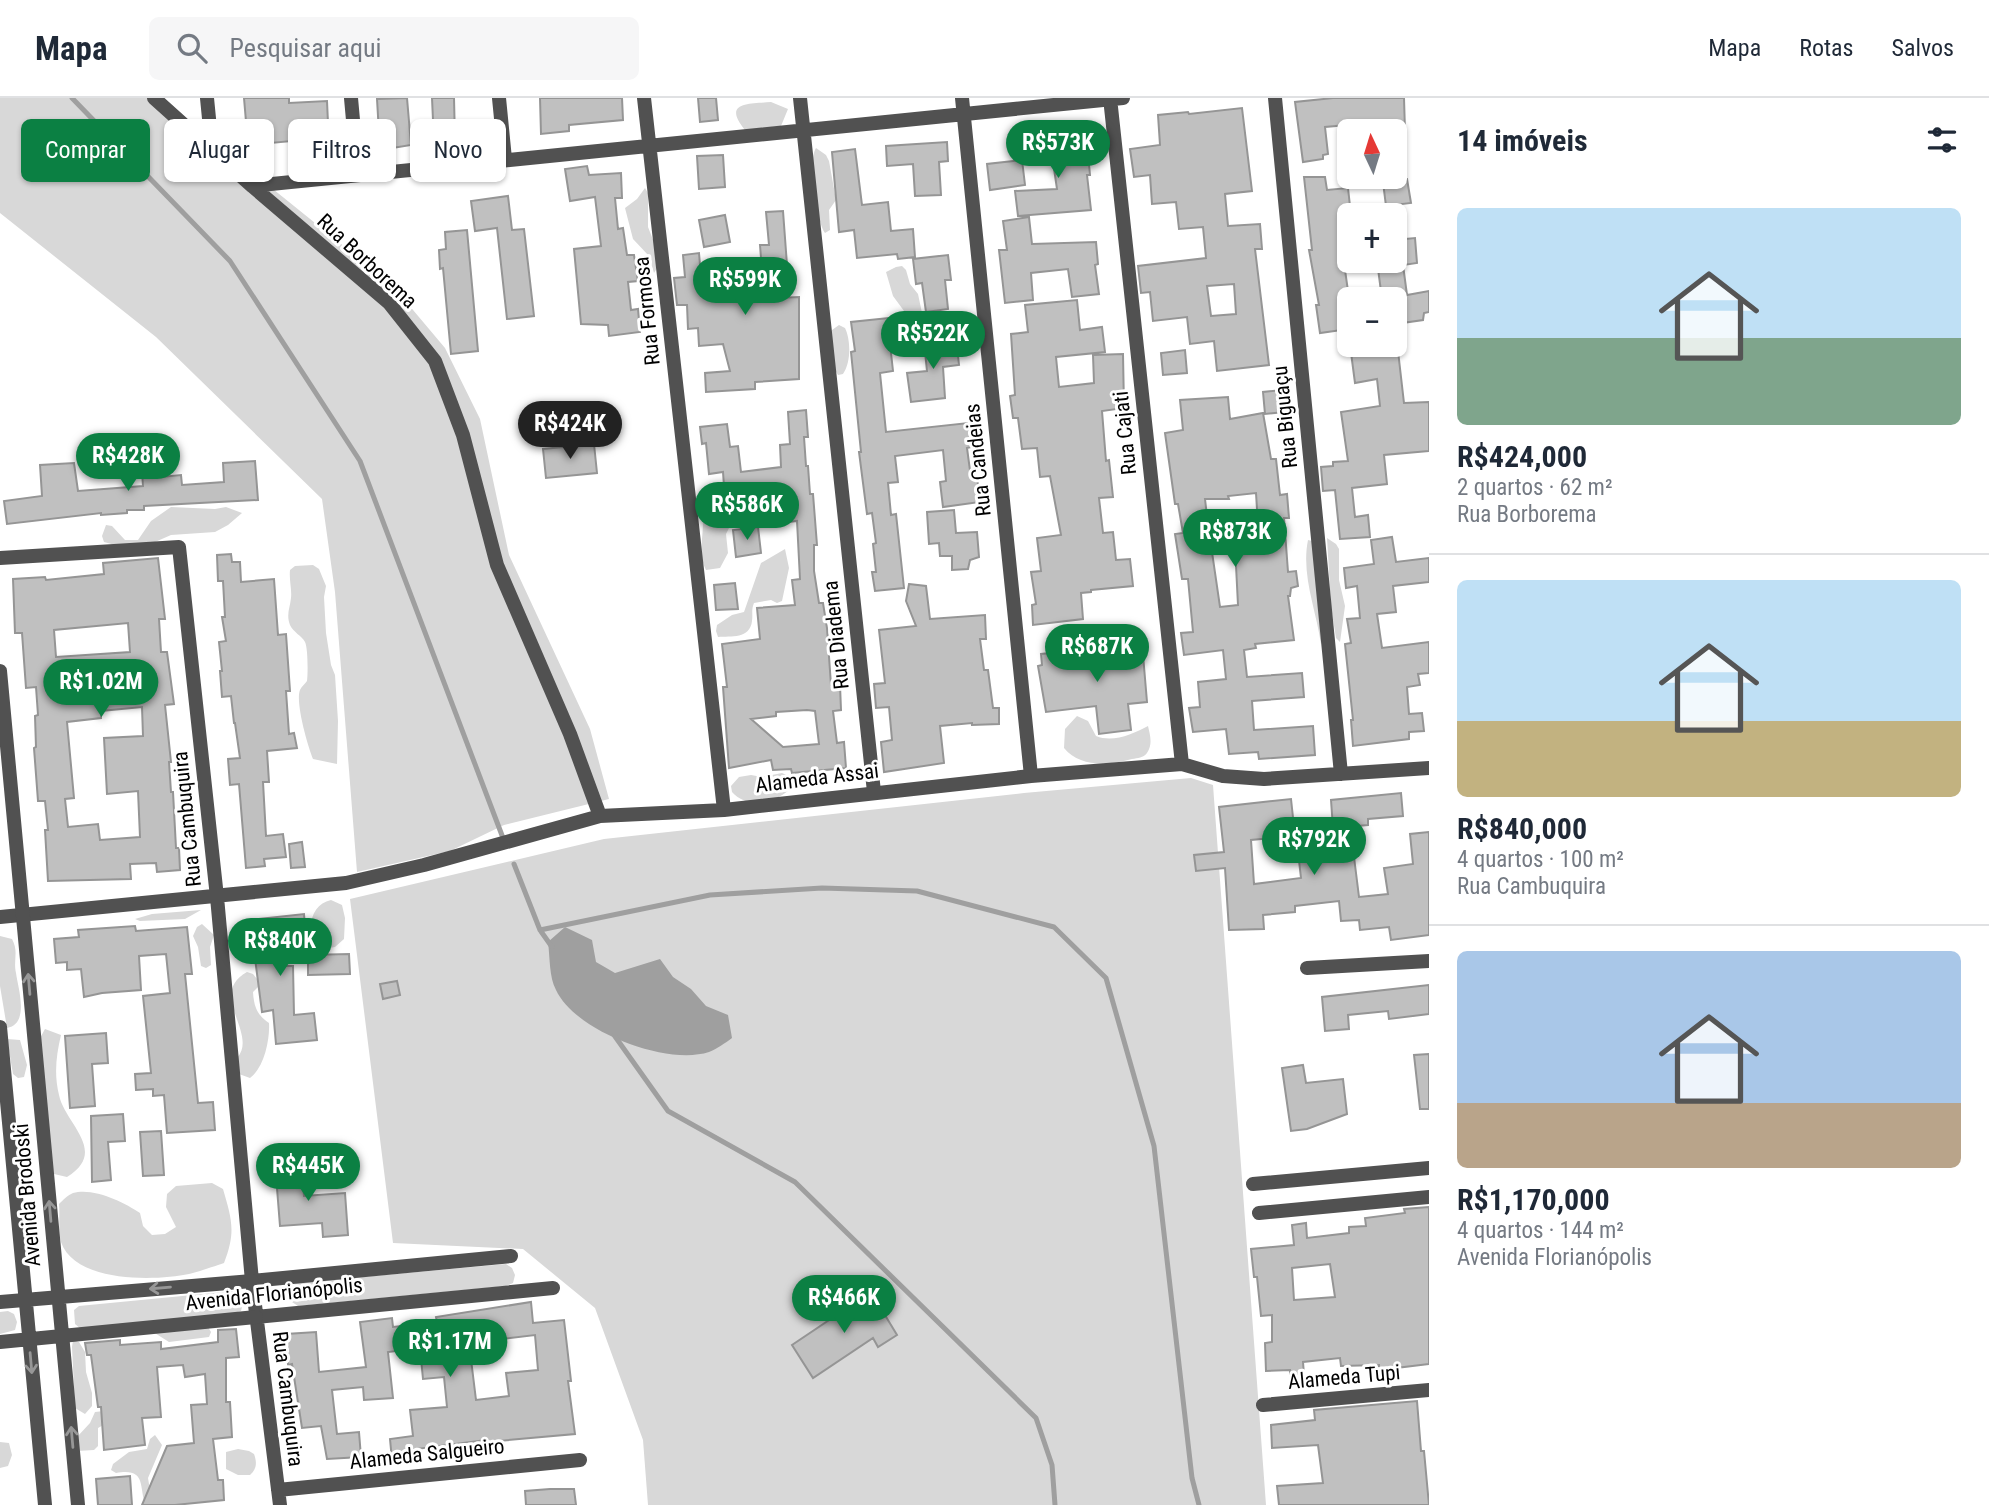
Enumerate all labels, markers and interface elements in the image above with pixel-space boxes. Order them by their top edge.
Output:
search box [149,17,639,80]
text: Mapa [35,29,107,68]
icon: search [173,29,211,67]
text: Pesquisar aqui [229,33,382,63]
text: Mapa [1708,34,1761,62]
text: Rotas [1799,34,1853,62]
text: Salvos [1891,34,1954,62]
chip: Comprar [21,119,150,182]
chip: Alugar [164,119,274,182]
chip: Filtros [288,119,396,182]
chip: Novo [410,119,506,182]
north arrow [1337,119,1407,189]
map controls [1337,119,1407,357]
pin: R$573K [1001,120,1115,180]
icon: filters [1923,121,1961,159]
text: 14 imóveis [1457,123,1588,158]
text: R$573K [1022,129,1094,156]
button: + [1337,203,1407,273]
street label: Rua Borborema [312,209,422,313]
icon: home [1646,253,1772,379]
street label: Rua Formosa [629,256,665,366]
pin: R$599K [688,258,802,317]
text: R$599K [709,266,781,293]
button: − [1337,287,1407,357]
pin: R$522K [876,312,990,371]
text: R$522K [897,320,969,347]
street label: Rua Biguaçu [1268,365,1302,469]
street label: Rua Cajati [1109,390,1141,476]
pin: R$424K [513,402,627,461]
street label: Rua Candeias [960,403,996,517]
text: R$424K [534,410,606,437]
pin: R$428K [71,434,185,493]
text: R$424,000 [1457,439,1587,474]
text: R$428K [92,442,164,469]
text: 2 quartos · 62 m² [1457,474,1613,501]
pin: R$586K [690,482,804,542]
text: R$586K [711,491,783,518]
text: Rua Borborema [1457,501,1597,528]
pin: R$873K [1178,510,1292,569]
text: R$873K [1199,518,1271,545]
street label: Rua Diadema [818,579,854,691]
pin: R$687K [1040,624,1154,684]
icon: home [1646,625,1772,751]
text: R$687K [1061,633,1133,660]
pin: R$1.02M [36,660,166,719]
text: R$1.02M [59,668,143,695]
street label: Rua Cambuquira [168,750,206,888]
street label: Alameda Assai [754,759,880,797]
text: R$840,000 [1457,811,1587,846]
pin: R$792K [1257,818,1371,877]
text: R$792K [1278,826,1350,853]
text: 4 quartos · 100 m² [1457,846,1624,873]
text: Rua Cambuquira [1457,873,1606,900]
pin: R$840K [223,918,337,978]
text: R$840K [244,927,316,954]
one-way arrow [22,973,35,996]
icon: home [1646,996,1772,1122]
street label: Avenida Brodoski [9,1122,45,1268]
pin: R$445K [251,1144,365,1203]
text: R$445K [272,1152,344,1179]
text: R$1,170,000 [1457,1182,1610,1217]
one-way arrow [43,1200,56,1222]
text: 4 quartos · 144 m² [1457,1217,1624,1244]
text: Avenida Florianópolis [1457,1244,1652,1271]
street label: Avenida Florianópolis [184,1273,364,1315]
pin: R$466K [787,1276,901,1335]
one-way arrow [149,1282,172,1295]
text: R$466K [808,1284,880,1311]
pin: R$1.17M [385,1320,515,1379]
text: R$1.17M [408,1328,492,1355]
street label: Rua Cambuquira [268,1330,308,1468]
one-way arrow [25,1352,38,1374]
street label: Alameda Tupi [1287,1360,1401,1394]
one-way arrow [65,1426,78,1449]
street label: Alameda Salgueiro [348,1434,506,1474]

